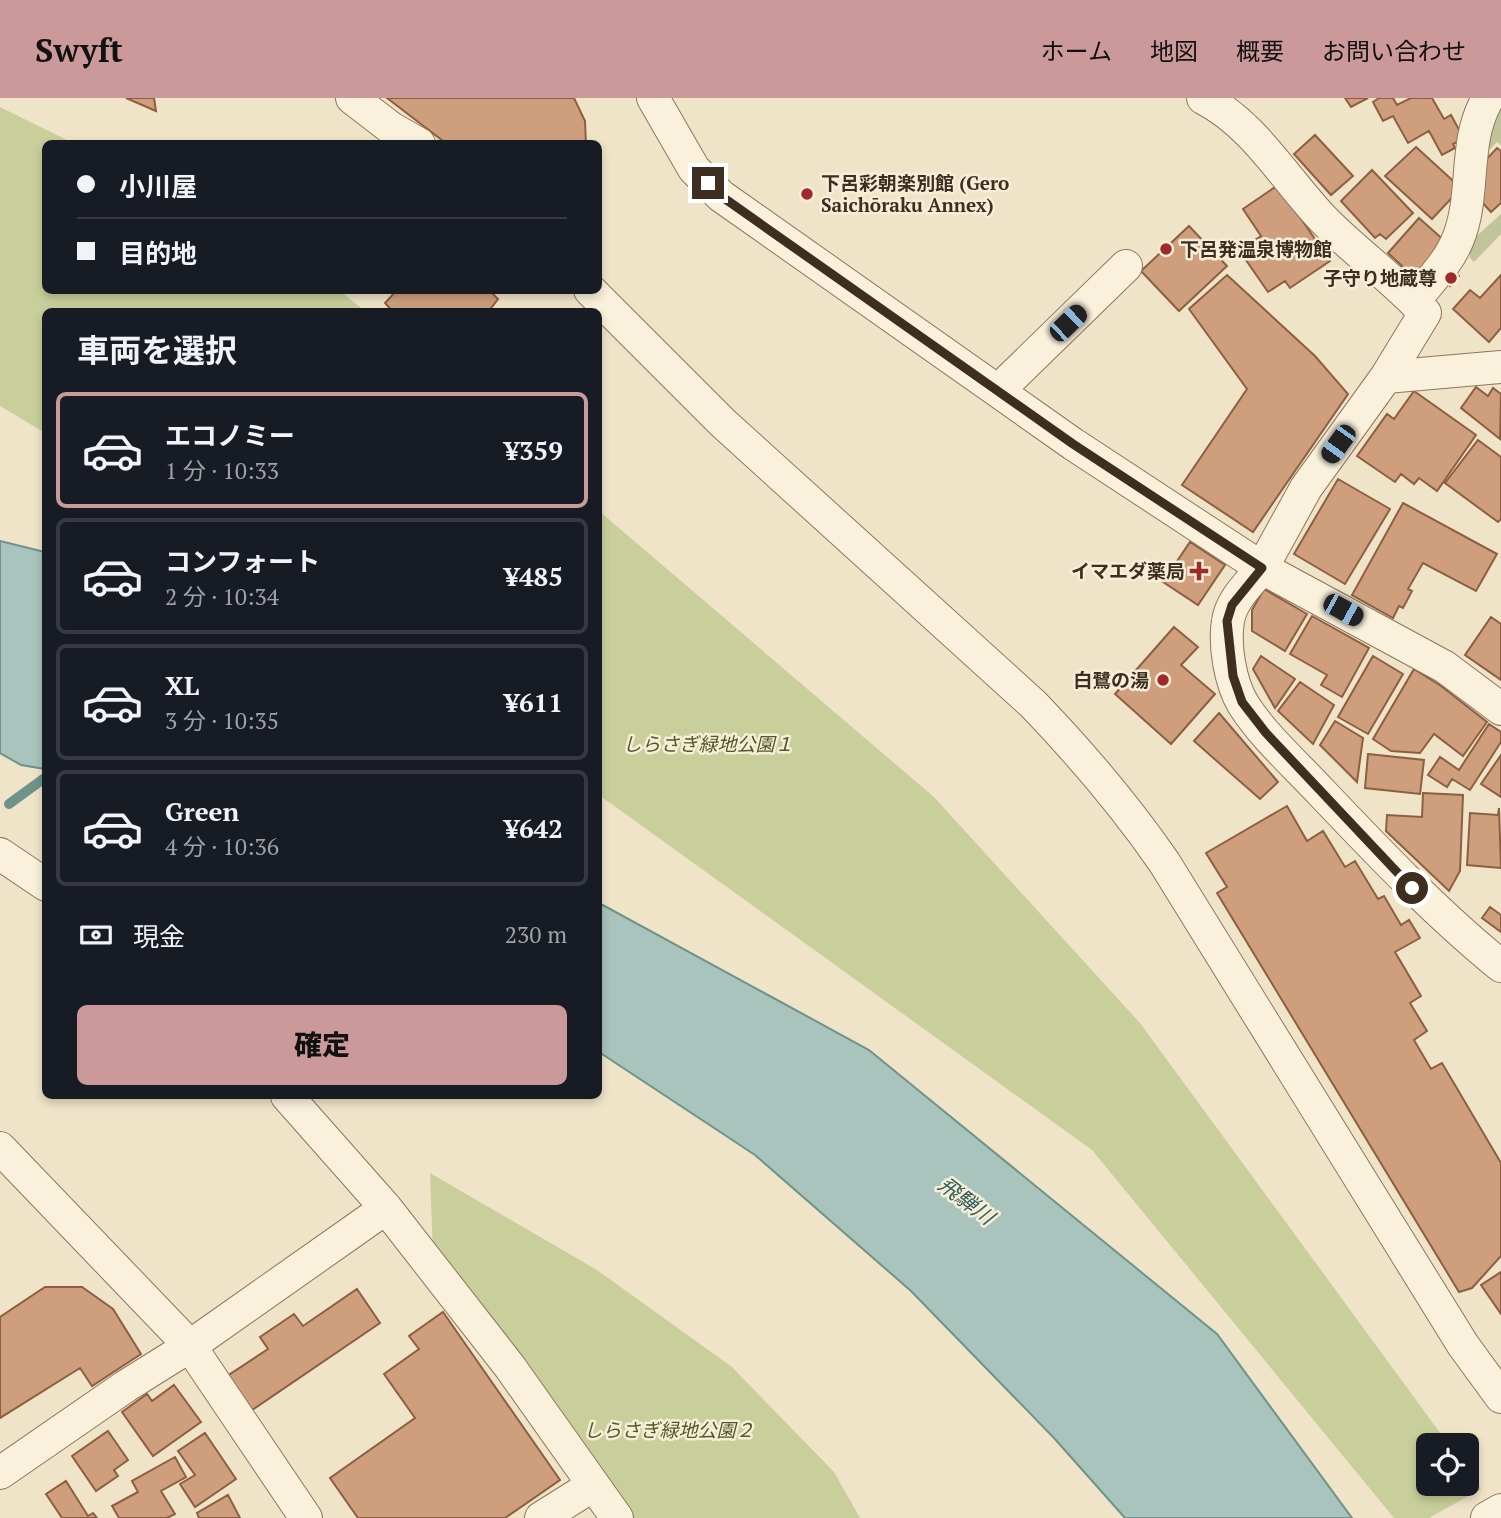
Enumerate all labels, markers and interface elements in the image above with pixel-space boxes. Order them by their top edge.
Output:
text: Swyft [35,28,123,71]
text: ホーム [1041,35,1112,67]
text: 地図 [1150,35,1198,67]
text: 概要 [1236,35,1284,67]
text: お問い合わせ [1322,35,1466,67]
route end [692,167,724,199]
text: 小川屋 [119,169,197,203]
place label: 下呂彩朝楽別館 (Gero Saichōraku Annex) [821,170,1009,217]
marker: 下呂彩朝楽別館 (Gero Saichōraku Annex) [799,186,815,202]
text: 目的地 [119,236,197,270]
place label: 下呂発温泉博物館 [1180,236,1332,261]
marker: 下呂発温泉博物館 [1158,241,1174,257]
place label: 子守り地蔵尊 [1323,265,1437,290]
marker: 子守り地蔵尊 [1443,270,1459,286]
car [1046,301,1091,345]
text: 車両を選択 [77,329,237,371]
text: エコノミー [165,418,295,452]
icon: car [81,419,144,482]
car [1318,421,1359,467]
text: ¥359 [504,433,563,467]
text: 1 分 · 10:33 [165,455,279,486]
text: コンフォート [165,544,320,578]
icon: car [81,545,144,608]
place label: イマエダ薬局 [1071,558,1185,583]
text: ¥485 [504,559,563,593]
marker: イマエダ薬局 [1191,563,1207,579]
text: 2 分 · 10:34 [165,581,279,612]
car [1320,591,1367,629]
place label: 白鷺の湯 [1073,667,1149,692]
text: XL [165,668,199,702]
icon: car [81,671,144,734]
marker: 白鷺の湯 [1155,672,1171,688]
text: ¥611 [504,685,563,719]
text: 3 分 · 10:35 [165,705,279,736]
park label: しらさぎ緑地公園１ [622,731,794,756]
text: Green [165,794,239,828]
icon: car [81,797,144,860]
text: ¥642 [504,811,563,845]
text: 4 分 · 10:36 [165,831,279,862]
route start [1396,872,1428,904]
icon: cash [77,916,115,954]
text: 現金 [133,919,185,953]
text: 230 m [505,919,567,950]
button: 確定 [77,1005,567,1085]
water label: 飛騨川 [933,1170,1002,1232]
park label: しらさぎ緑地公園２ [583,1417,755,1442]
map controls [1416,1433,1479,1496]
button: locate [1416,1433,1479,1496]

